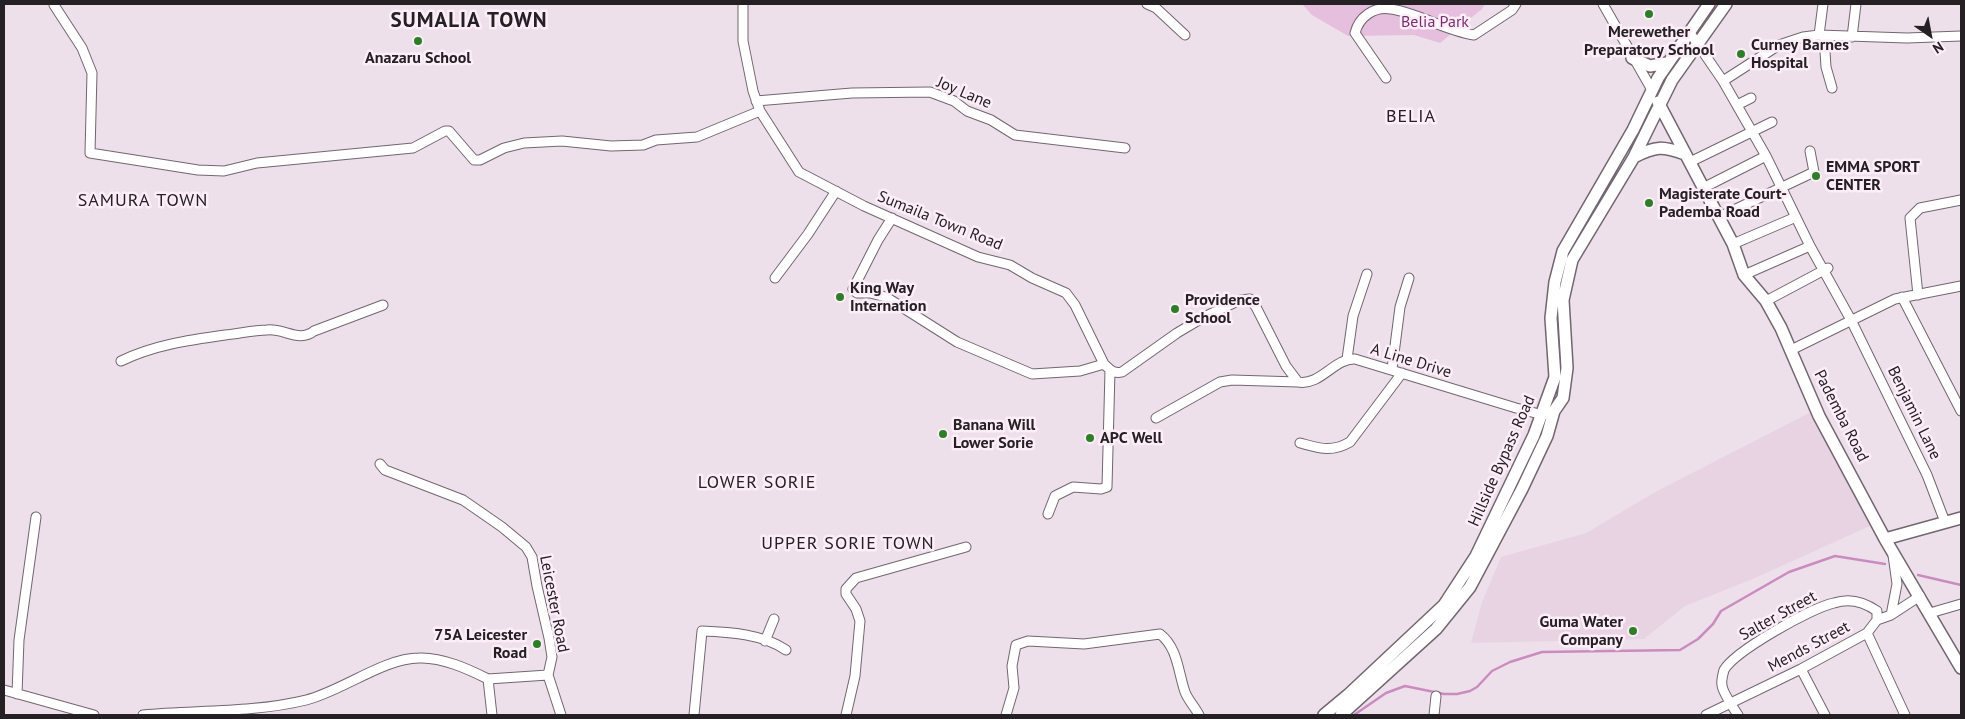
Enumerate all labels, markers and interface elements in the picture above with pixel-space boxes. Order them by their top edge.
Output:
district label: SUMALIA TOWN [389,8,549,34]
marker: Merewether Preparatory School [1643,8,1655,20]
north arrow [1905,10,1955,60]
park label: Belia Park [1401,12,1469,32]
place label: Merewether Preparatory School [1584,22,1714,60]
marker: Anazaru School [412,35,424,47]
place label: Curney Barnes Hospital [1751,35,1849,73]
text: N [1929,38,1947,58]
place label: Anazaru School [365,48,471,68]
marker: Curney Barnes Hospital [1735,48,1747,60]
street label: Joy Lane [934,73,994,113]
district label: BELIA [1385,106,1437,128]
place label: EMMA SPORT CENTER [1826,157,1920,195]
marker: EMMA SPORT CENTER [1810,170,1822,182]
place label: Magisterate Court- Pademba Road [1659,184,1787,222]
street label: Sumaila Town Road [875,187,1005,255]
district label: SAMURA TOWN [76,190,210,212]
marker: Magisterate Court- Pademba Road [1643,197,1655,209]
place label: King Way Internation [850,278,926,316]
place label: Providence School [1185,290,1260,328]
marker: King Way Internation [834,291,846,303]
marker: Providence School [1169,303,1181,315]
street label: A Line Drive [1368,340,1454,382]
street label: Benjamin Lane [1883,363,1945,463]
street label: Pademba Road [1810,367,1872,465]
street label: Hillside Bypass Road [1464,392,1540,530]
place label: Banana Will Lower Sorie [953,415,1035,453]
marker: Banana Will Lower Sorie [937,428,949,440]
place label: APC Well [1100,428,1162,448]
marker: APC Well [1084,432,1096,444]
district label: LOWER SORIE [696,472,818,494]
district label: UPPER SORIE TOWN [759,533,937,555]
street label: Leicester Road [535,554,573,654]
street label: Salter Street [1736,587,1820,645]
place label: Guma Water Company [1540,612,1623,650]
street label: Mends Street [1765,617,1853,677]
place label: 75A Leicester Road [434,625,527,663]
marker: Guma Water Company [1627,625,1639,637]
marker: 75A Leicester Road [531,638,543,650]

